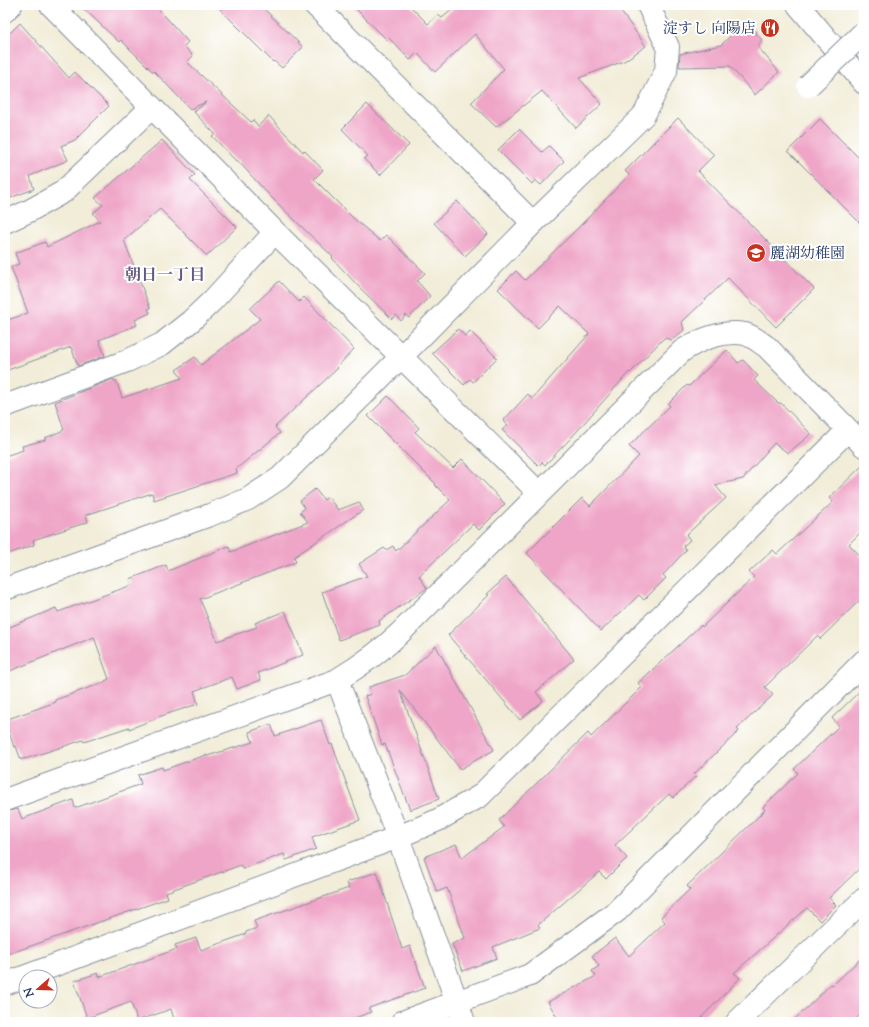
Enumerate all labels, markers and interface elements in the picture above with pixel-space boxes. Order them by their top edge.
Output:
restaurant icon: 淀すし 向陽店 [759,17,781,39]
place label: 淀すし 向陽店 [663,19,756,40]
school or university icon: 麗湖幼稚園 [745,242,767,264]
place label: 麗湖幼稚園 [770,244,845,265]
district label: 朝日一丁目 [125,265,205,288]
north arrow [18,969,58,1009]
text: N [20,985,39,1000]

